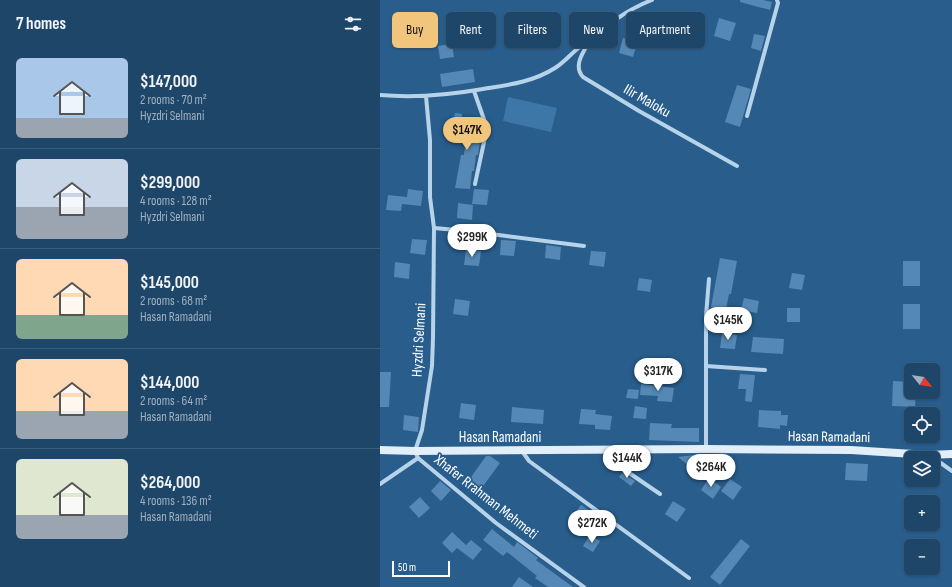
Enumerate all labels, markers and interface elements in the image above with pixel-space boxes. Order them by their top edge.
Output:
chip: Buy [392,12,438,48]
chip: Rent [446,12,496,48]
chip: Filters [504,12,561,48]
chip: New [569,12,618,48]
chip: Apartment [626,12,705,48]
icon: filters [342,13,364,35]
text: 7 homes [16,14,66,34]
text: $147,000 [140,72,197,92]
icon: home [48,74,96,122]
street label: Ilir Maloku [620,80,674,122]
text: 2 rooms · 70 m² [140,92,207,108]
text: Hyzdri Selmani [140,108,204,124]
pin: $147K [439,117,495,151]
text: $147K [452,122,482,138]
text: $299,000 [140,173,200,193]
icon: home [48,175,96,223]
text: 4 rooms · 128 m² [140,193,212,209]
text: Hyzdri Selmani [140,209,204,225]
pin: $299K [444,224,500,258]
text: $299K [456,229,488,245]
text: $145,000 [140,273,199,293]
icon: home [48,275,96,323]
text: 2 rooms · 68 m² [140,293,207,309]
street label: Hyzdri Selmani [408,302,430,378]
pin: $145K [700,307,756,341]
text: Hasan Ramadani [140,309,211,325]
text: $145K [713,312,743,328]
pin: $317K [630,358,686,392]
text: $317K [643,363,673,379]
north arrow [904,363,940,399]
map controls [904,363,940,575]
text: $144,000 [140,373,199,393]
icon: home [48,375,96,423]
text: 2 rooms · 64 m² [140,393,207,409]
button: locate [904,407,940,443]
text: Hasan Ramadani [140,409,211,425]
street label: Hasan Ramadani [788,427,871,447]
street label: Hasan Ramadani [459,428,541,447]
pin: $144K [599,445,655,479]
street label: Xhafer Rrahman Mehmeti [429,450,542,544]
text: $144K [612,450,642,466]
button: layers [904,451,940,487]
pin: $264K [683,454,739,488]
text: $264K [695,459,727,475]
text: $264,000 [140,473,200,493]
icon: home [48,475,96,523]
text: 4 rooms · 136 m² [140,493,212,509]
button: + [904,495,940,531]
text: Hasan Ramadani [140,509,211,525]
pin: $272K [564,510,620,544]
text: $272K [577,515,607,531]
button: − [904,539,940,575]
scale bar [392,559,450,578]
text: 50 m [398,561,416,574]

